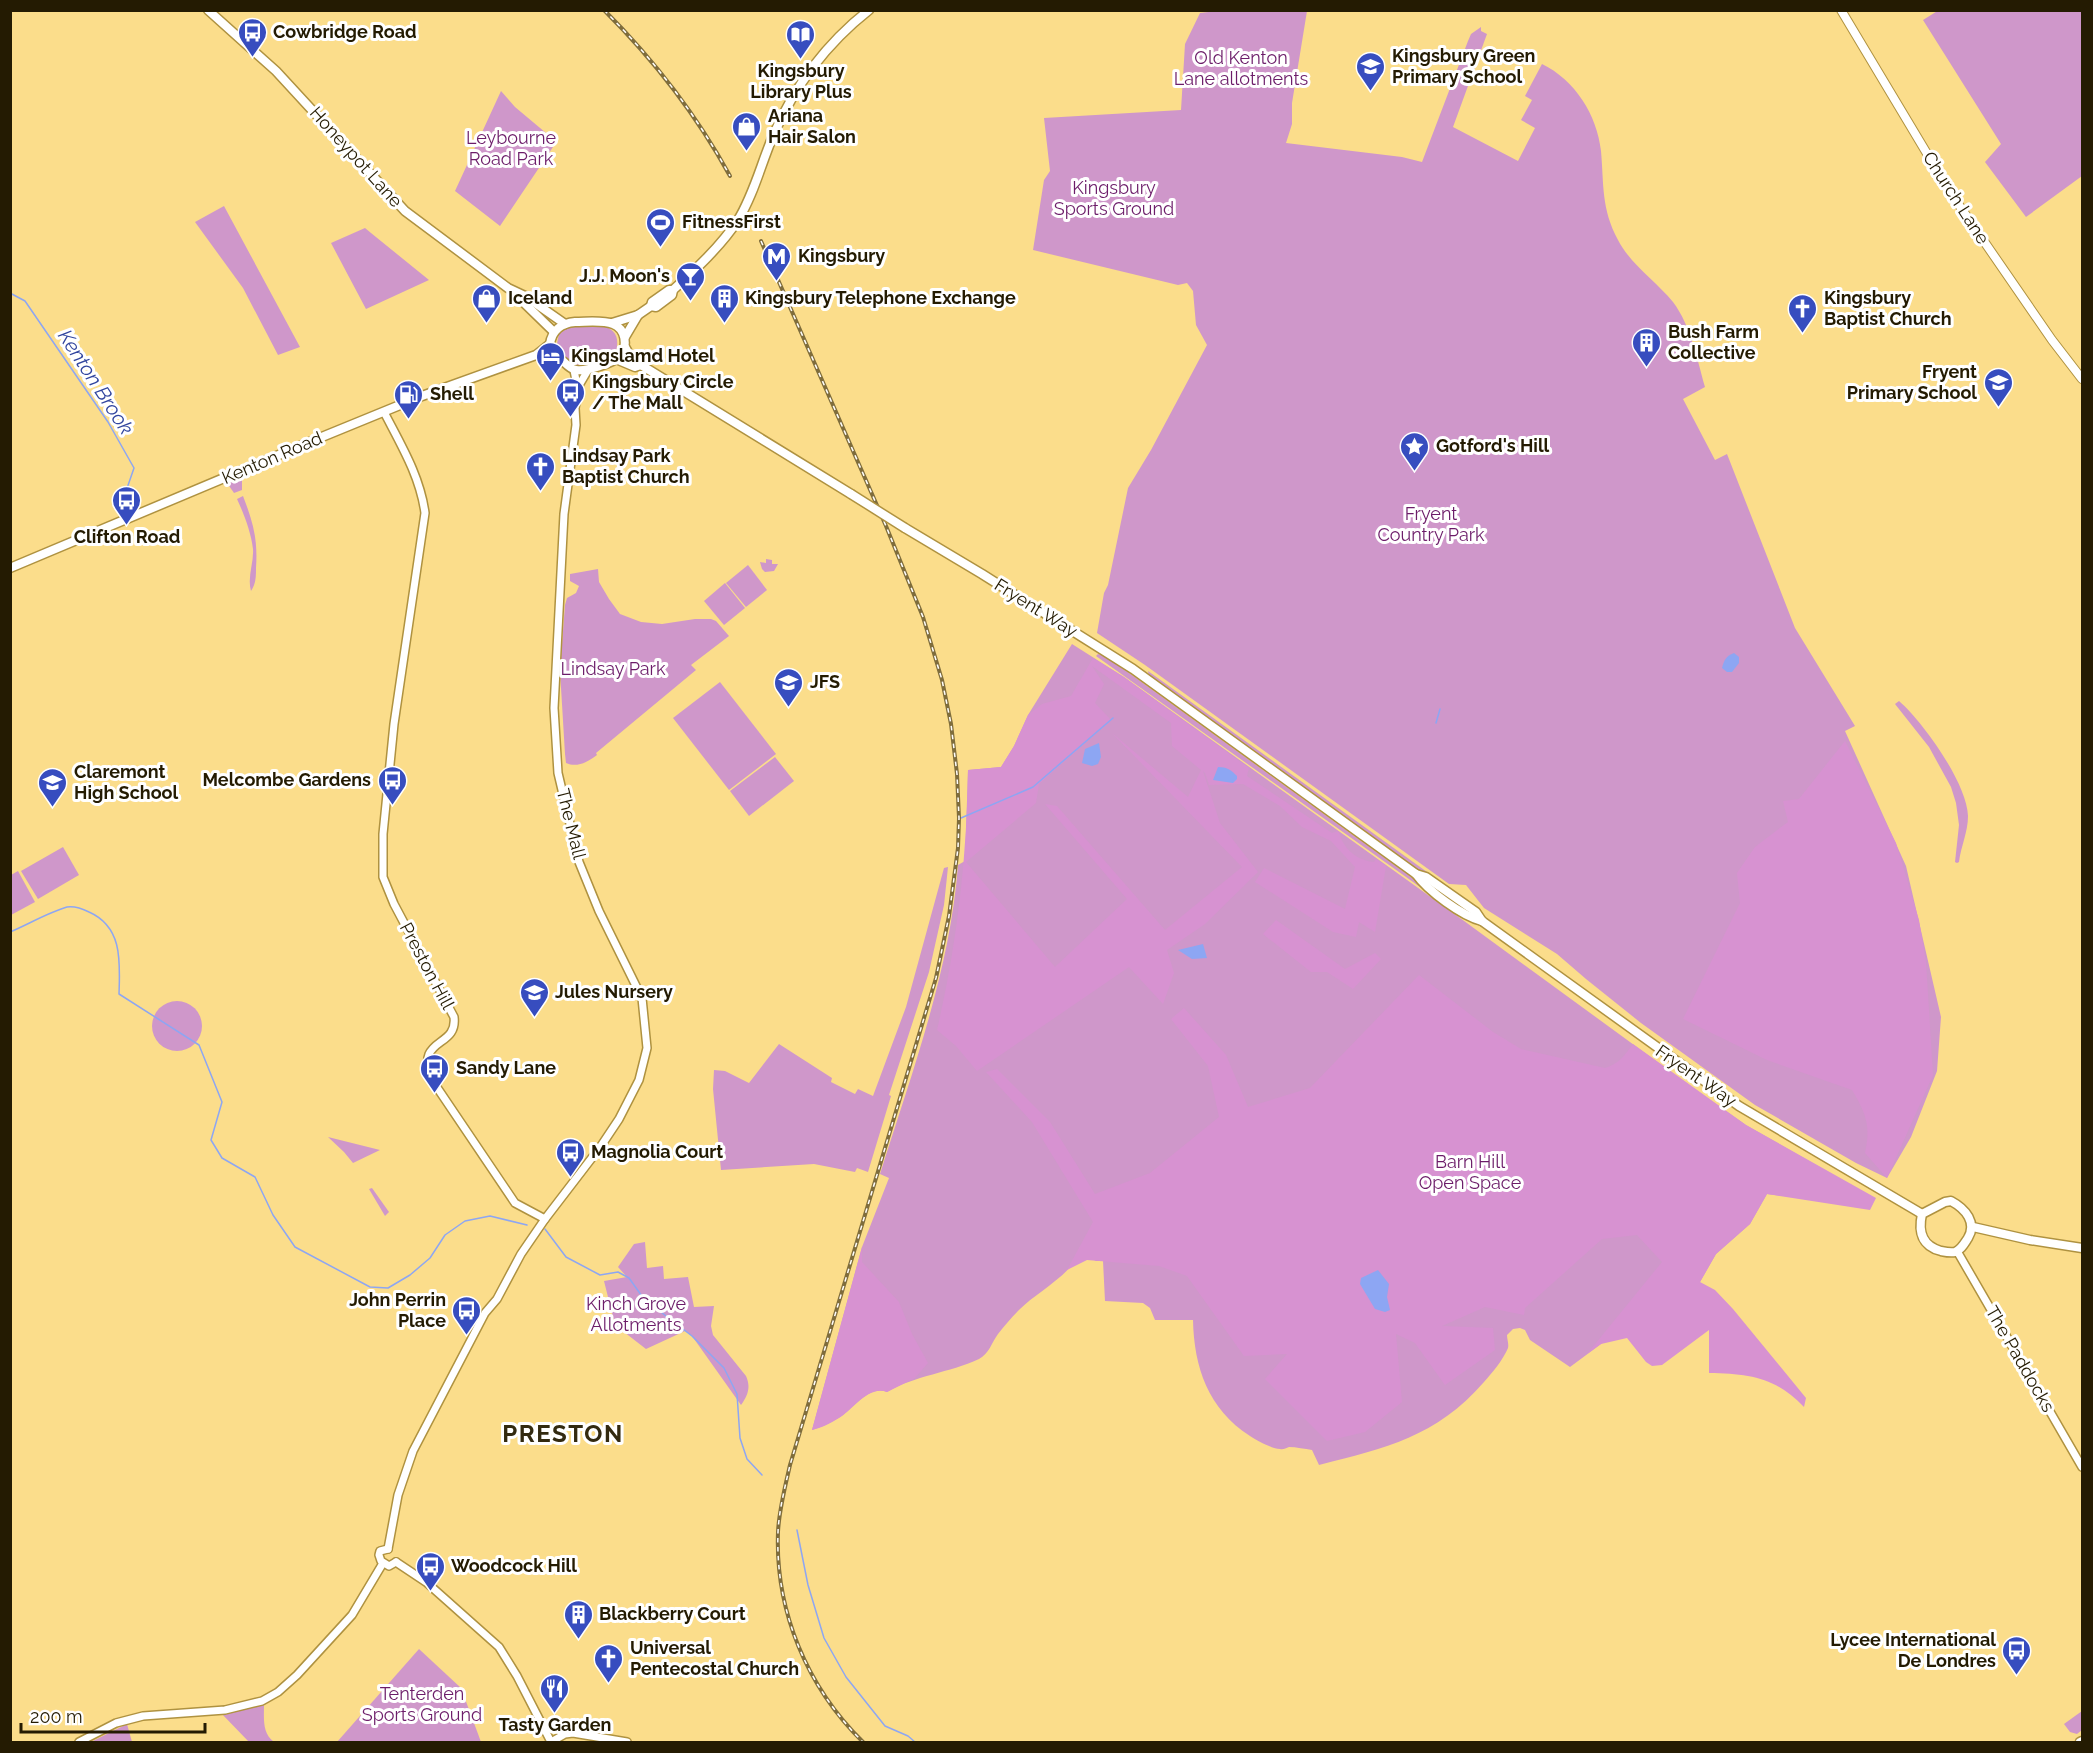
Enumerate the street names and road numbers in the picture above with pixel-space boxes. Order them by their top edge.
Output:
street label: Honeypot Lane [306,102,407,212]
street label: Church Lane [1919,148,1994,248]
street label: Kenton Road [219,427,325,488]
street label: Fryent Way [991,574,1082,641]
street label: The Mall [553,786,590,861]
street label: Preston Hill [396,919,459,1013]
street label: Fryent Way [1652,1040,1741,1111]
street label: The Paddocks [1982,1302,2059,1416]

